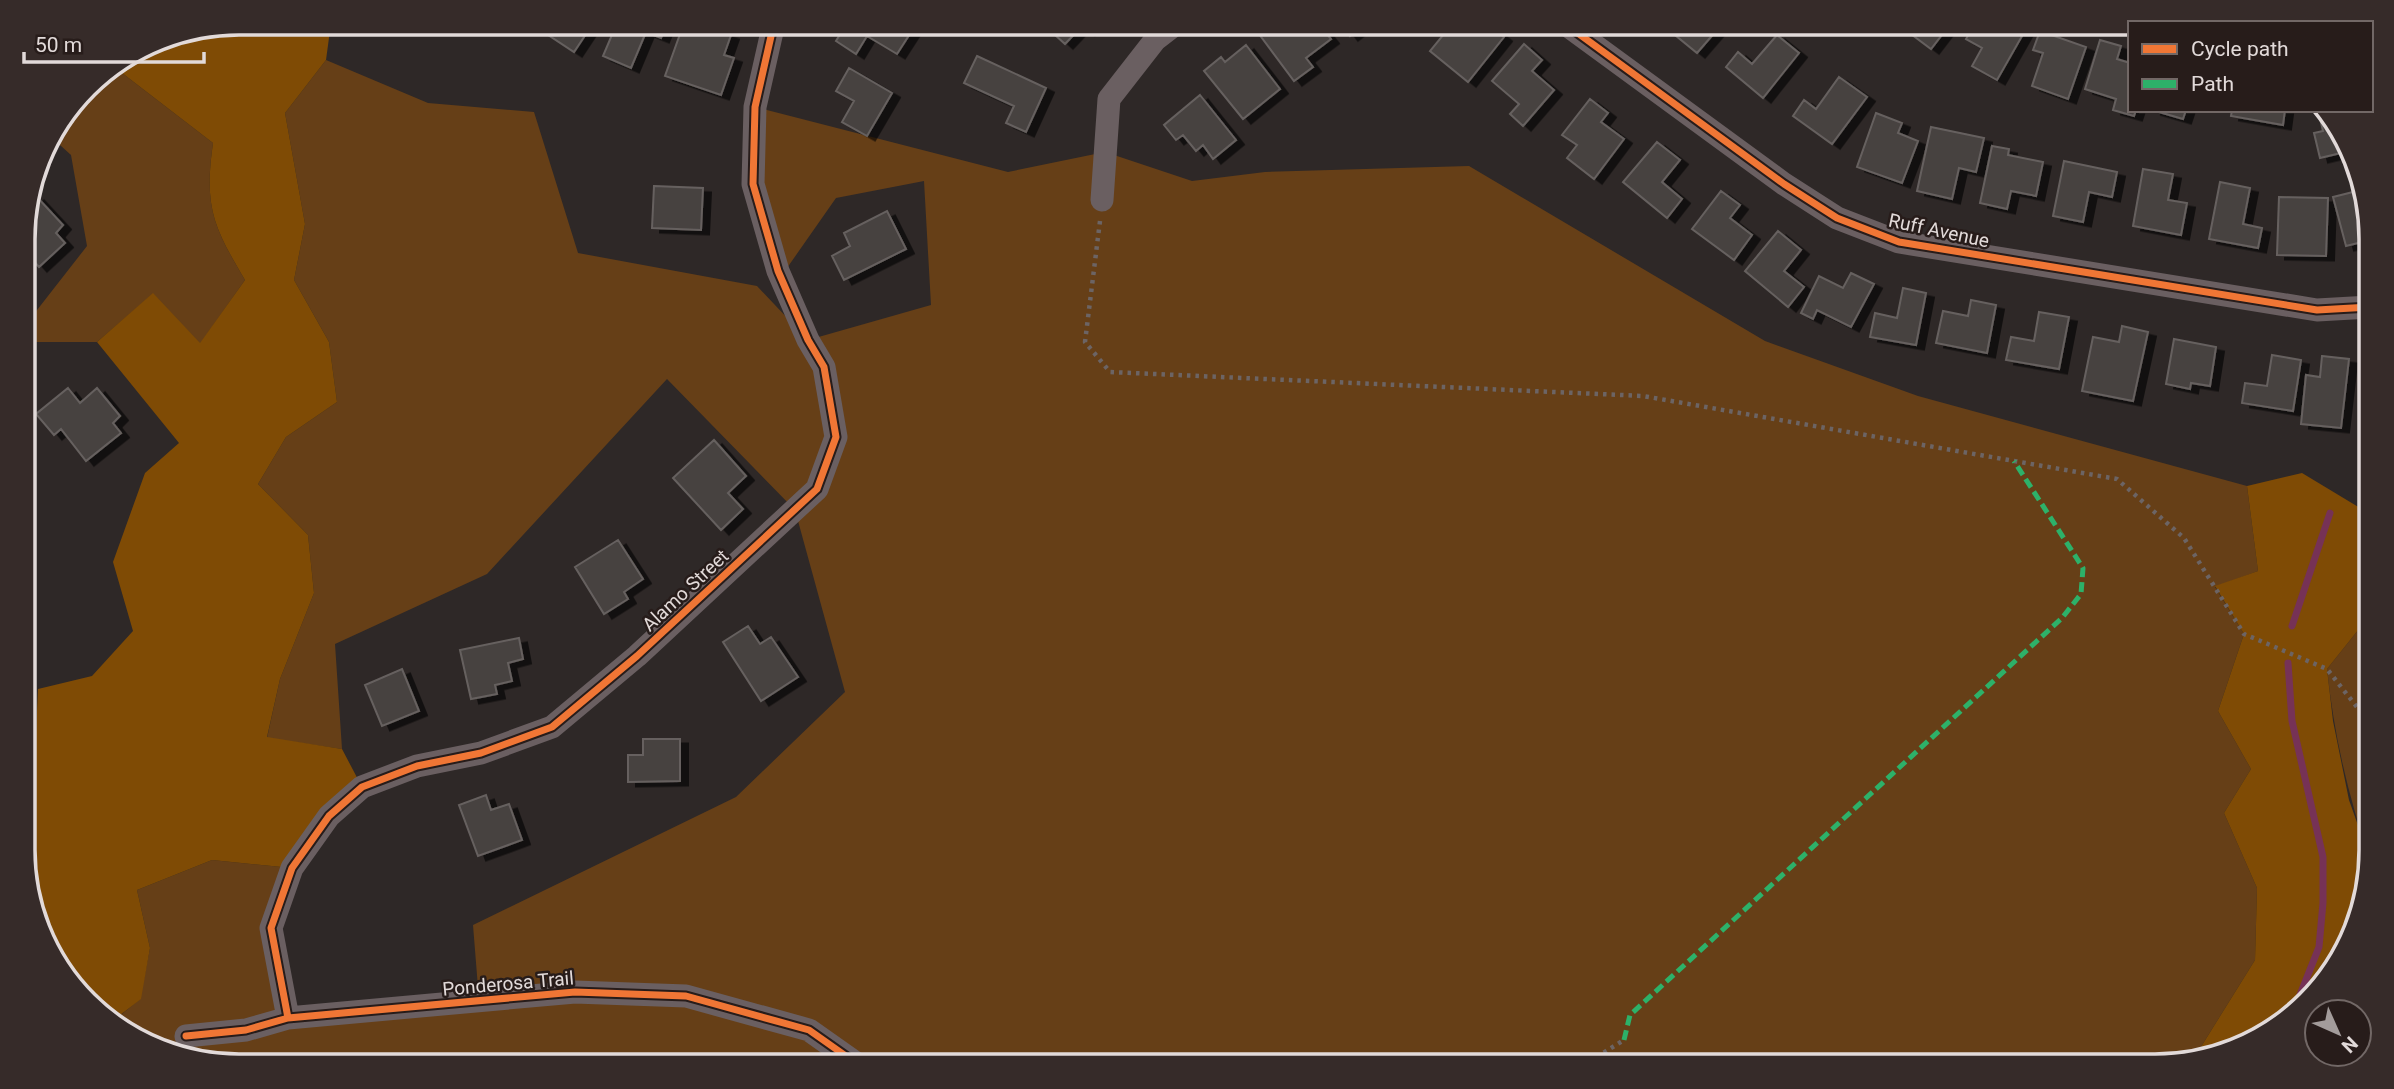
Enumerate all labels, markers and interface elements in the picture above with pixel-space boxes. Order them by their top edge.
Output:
scale bar [24,21,205,65]
legend [2128,21,2373,112]
text: 50 m [35,33,82,57]
text: Cycle path [2191,37,2289,61]
text: Path [2191,72,2234,96]
street label: Ruff Avenue [1886,209,1991,252]
street label: Alamo Street [637,545,733,636]
street label: Ponderosa Trail [441,966,575,1001]
north arrow [2303,998,2373,1068]
text: N [2337,1032,2363,1058]

